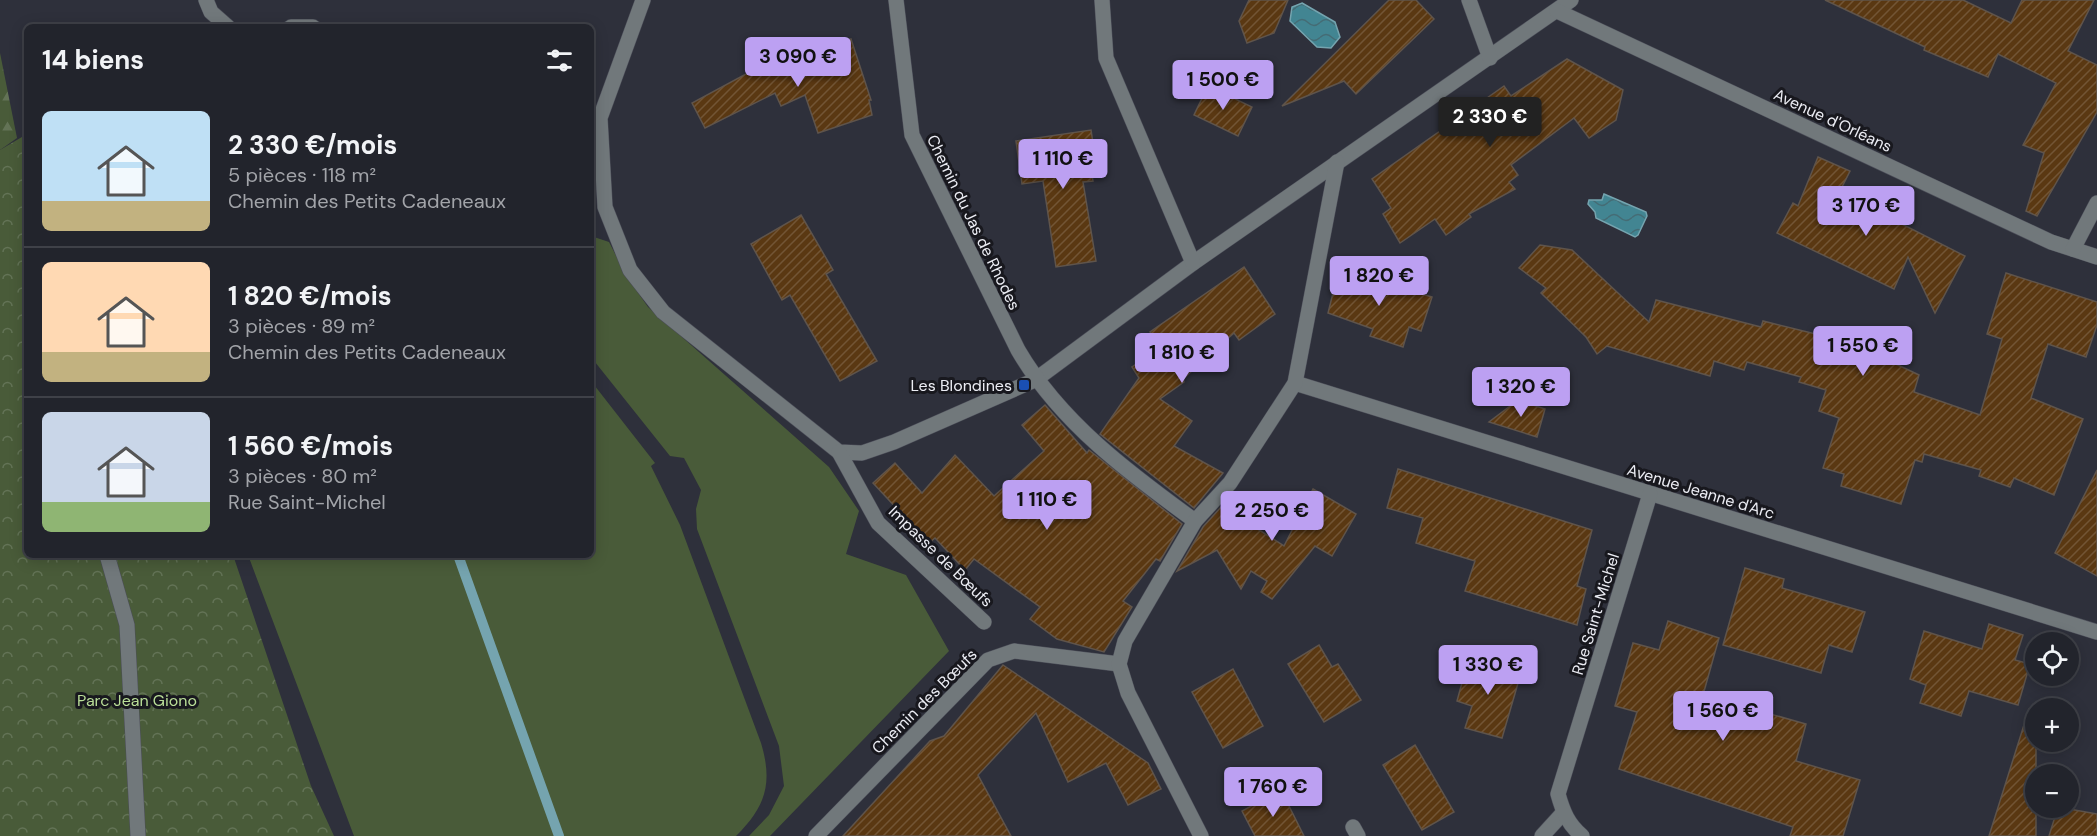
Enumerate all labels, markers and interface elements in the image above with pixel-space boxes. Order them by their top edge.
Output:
pin: 3 090 € [743,37,853,88]
text: 14 biens [42,43,144,77]
text: 3 090 € [759,43,837,69]
icon: filters [543,44,576,77]
pin: 1 500 € [1168,60,1278,111]
text: 1 500 € [1186,66,1260,92]
street label: Avenue d'Orléans [1770,84,1895,157]
pin: 2 330 € [1435,97,1545,148]
text: 2 330 € [1453,103,1527,129]
text: 2 330 €/mois [228,128,397,162]
street label: Chemin du Jas de Rhodes [922,131,1025,313]
icon: home [90,135,162,207]
pin: 1 110 € [1008,139,1118,190]
text: 1 110 € [1032,145,1094,171]
text: 5 pièces · 118 m² [228,162,376,188]
pin: 3 170 € [1811,186,1921,237]
text: Chemin des Petits Cadeneaux [228,188,506,214]
text: 3 170 € [1831,192,1901,218]
pin: 1 820 € [1324,256,1434,307]
text: 1 820 € [1344,262,1414,288]
text: 1 820 €/mois [228,279,392,313]
icon: home [90,286,162,358]
text: 3 pièces · 89 m² [228,313,375,339]
pin: 1 550 € [1808,326,1918,377]
text: 1 550 € [1827,332,1899,358]
pin: 1 810 € [1127,333,1237,384]
text: Chemin des Petits Cadeneaux [228,339,506,365]
text: 1 810 € [1149,339,1215,365]
pin: 1 320 € [1466,367,1576,418]
text: 1 320 € [1486,373,1556,399]
place label: Les Blondines [910,375,1012,396]
marker: Les Blondines [1017,378,1031,392]
text: 1 560 €/mois [228,429,393,463]
icon: home [90,436,162,508]
street label: Avenue Jeanne d'Arc [1625,459,1777,524]
text: 3 pièces · 80 m² [228,463,377,489]
pin: 1 110 € [992,480,1102,531]
text: 1 110 € [1016,486,1078,512]
text: Rue Saint-Michel [228,489,386,515]
pin: 2 250 € [1217,491,1327,542]
text: 2 250 € [1235,497,1309,523]
street label: Impasse de Bœufs [884,501,997,612]
street label: Rue Saint-Michel [1567,551,1624,678]
map controls [2025,632,2079,818]
button: locate [2025,632,2079,686]
street label: Chemin des Bœufs [867,644,981,758]
pin: 1 330 € [1433,645,1543,696]
text: 1 330 € [1453,651,1523,677]
park label: Parc Jean Giono [77,690,197,711]
pin: 1 560 € [1668,691,1778,742]
text: 1 560 € [1687,697,1759,723]
button: + [2025,698,2079,752]
button: − [2025,764,2079,818]
pin: 1 760 € [1218,767,1328,818]
text: 1 760 € [1238,773,1308,799]

